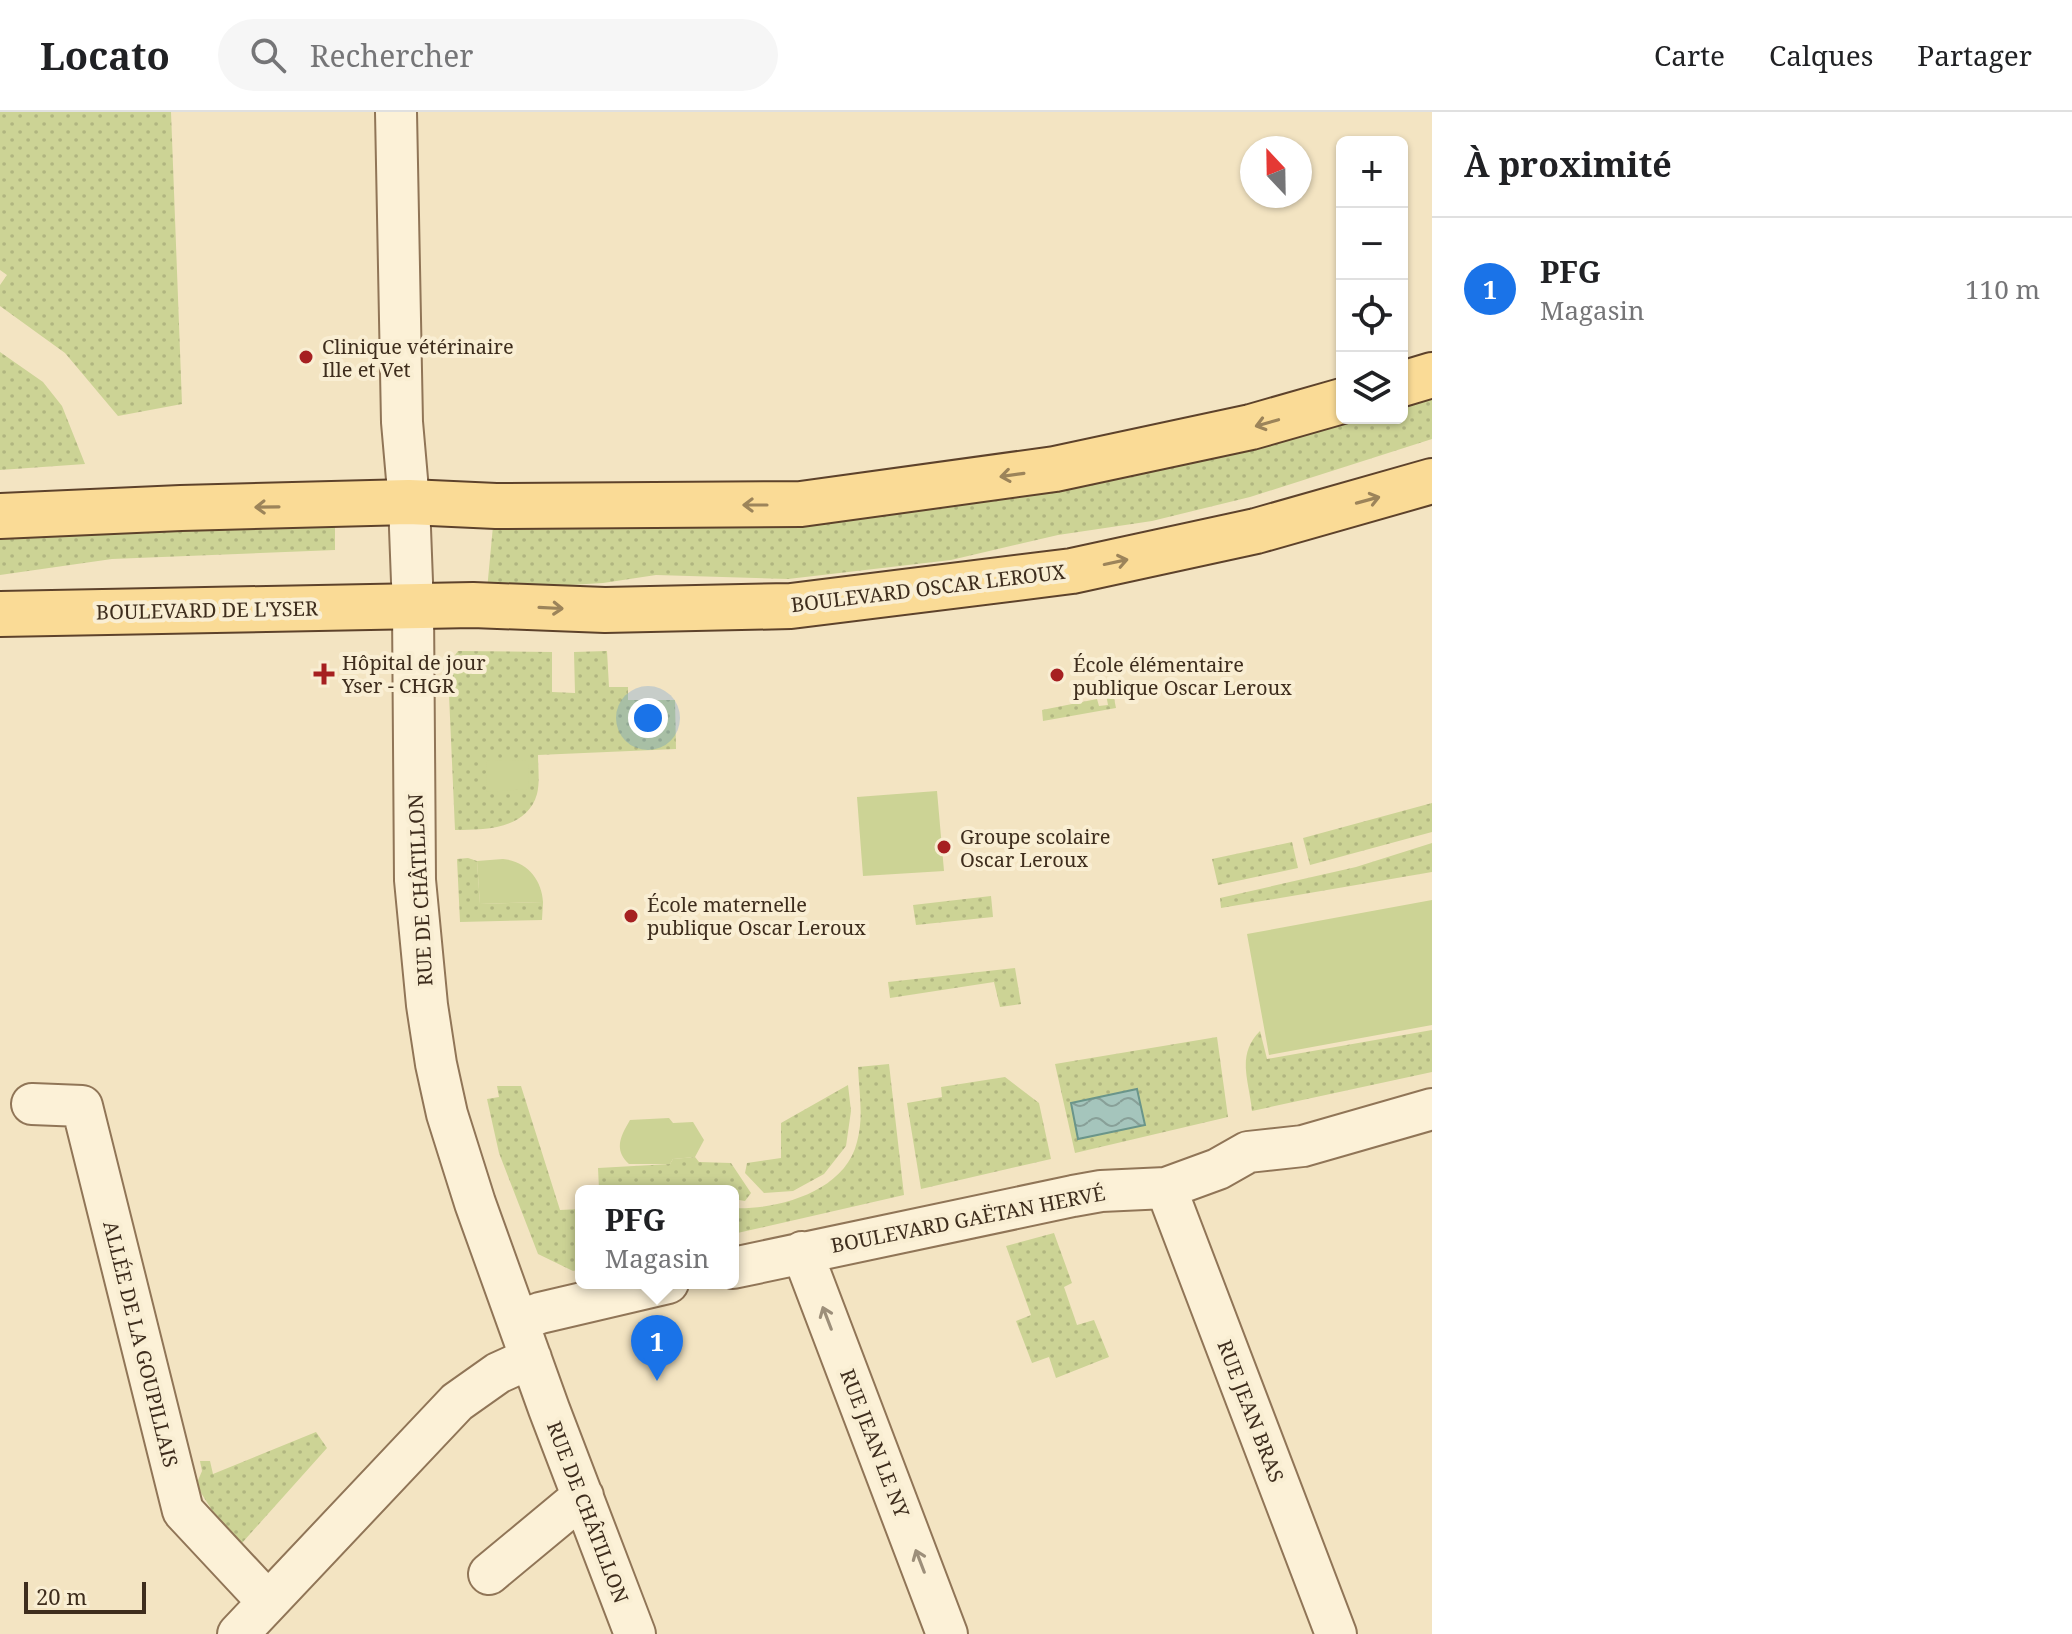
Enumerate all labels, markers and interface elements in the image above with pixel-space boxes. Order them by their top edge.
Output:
search box [218,19,778,91]
text: Locato [40,29,170,81]
icon: search [246,33,290,77]
text: Rechercher [310,35,473,76]
text: Carte [1654,36,1725,74]
text: Calques [1769,36,1873,74]
text: Partager [1917,36,2032,74]
north arrow [1240,136,1312,208]
map controls [1336,136,1408,424]
button: + [1336,136,1408,208]
text: À proximité [1464,141,1672,187]
button: − [1336,208,1408,280]
text: PFG [1540,251,1601,292]
text: 1 [1483,271,1497,307]
text: 110 m [1965,271,2040,307]
button: locate [1336,280,1408,352]
text: Magasin [1540,292,1644,328]
place label: Clinique vétérinaire Ille et Vet [322,333,514,383]
marker: Clinique vétérinaire Ille et Vet [297,348,315,366]
button: layers [1336,352,1408,424]
one-way arrow [1255,416,1281,431]
one-way arrow [1000,468,1026,483]
one-way arrow [1355,491,1381,506]
one-way arrow [742,497,769,513]
one-way arrow [254,499,281,514]
one-way arrow [1103,554,1128,569]
street label: BOULEVARD OSCAR LEROUX [789,558,1067,618]
street label: BOULEVARD DE L'YSER [96,595,319,625]
one-way arrow [537,601,564,616]
place label: Hôpital de jour Yser - CHGR [341,649,486,699]
place label: École élémentaire publique Oscar Leroux [1073,651,1292,701]
marker: Hôpital de jour Yser - CHGR [313,663,335,685]
marker: École élémentaire publique Oscar Leroux [1048,666,1066,684]
your location [628,698,668,738]
street label: RUE DE CHÂTILLON [401,793,439,987]
place label: Groupe scolaire Oscar Leroux [960,823,1111,873]
marker: Groupe scolaire Oscar Leroux [935,838,953,856]
place label: École maternelle publique Oscar Leroux [647,891,866,941]
marker: École maternelle publique Oscar Leroux [622,907,640,925]
street label: BOULEVARD GAËTAN HERVÉ [829,1179,1107,1259]
popup [575,1185,739,1289]
text: PFG [605,1199,666,1240]
street label: ALLÉE DE LA GOUPILLAIS [97,1218,185,1470]
text: Magasin [605,1240,709,1276]
one-way arrow [819,1306,833,1331]
pin: 1 [631,1315,683,1381]
street label: RUE JEAN BRAS [1211,1336,1291,1486]
street label: RUE JEAN LE NY [834,1365,916,1522]
street label: RUE DE CHÂTILLON [541,1417,635,1607]
one-way arrow [912,1549,926,1574]
scale bar [24,1578,146,1614]
text: 20 m [36,1581,87,1611]

